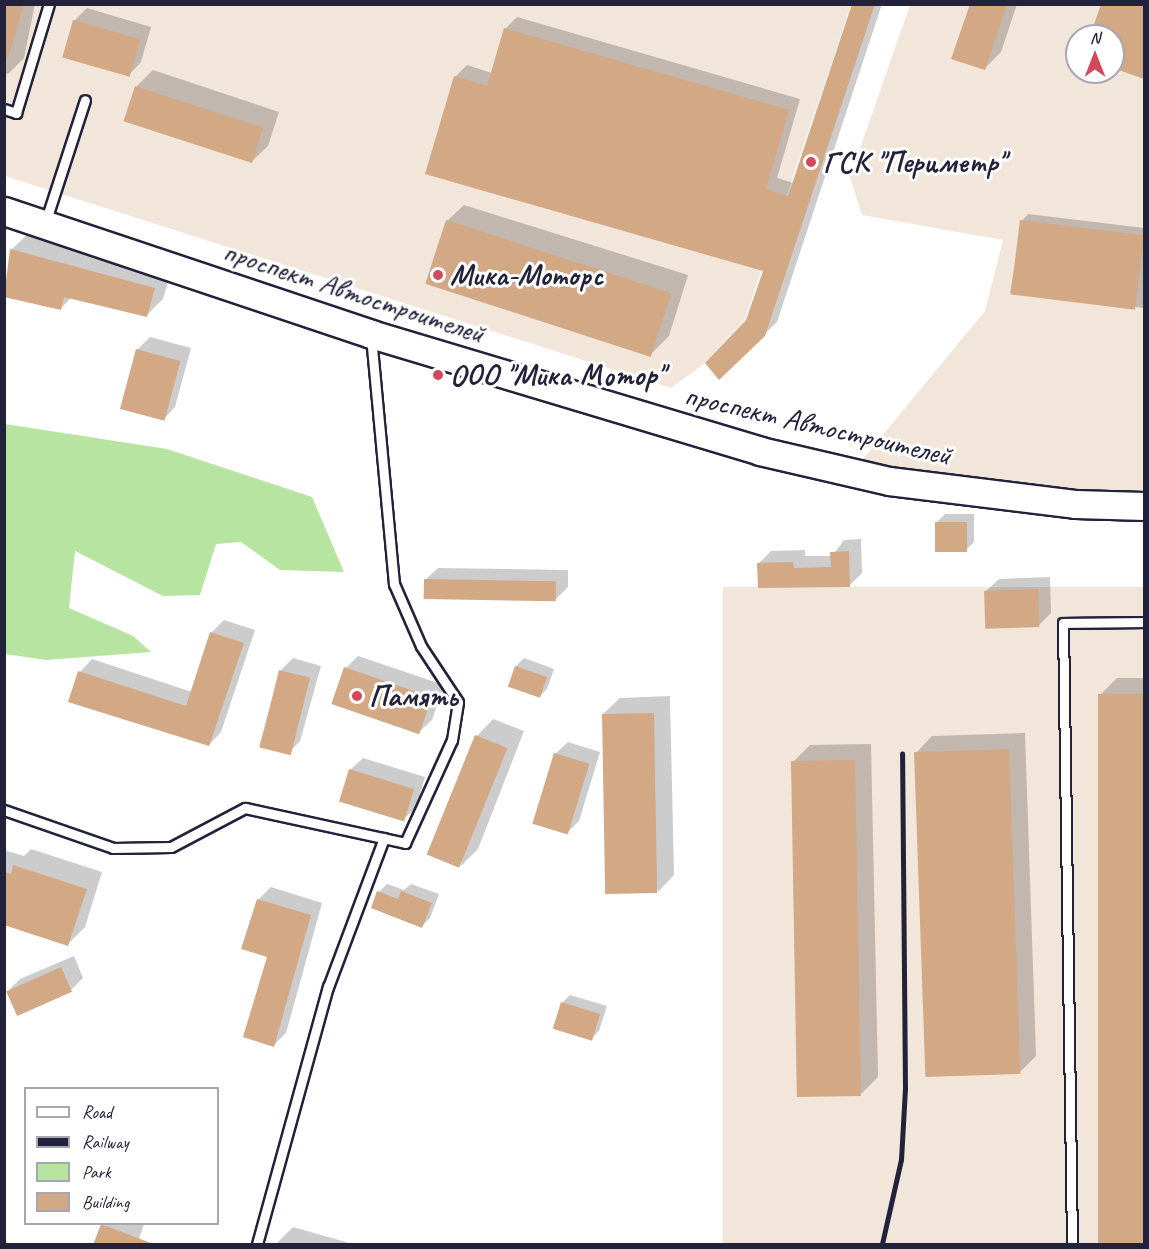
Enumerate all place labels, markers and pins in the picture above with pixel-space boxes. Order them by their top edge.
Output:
place label: ГСК "Периметр" [823,144,1005,180]
marker: ГСК "Периметр" [804,155,818,169]
place label: Мика-Моторс [450,257,603,293]
marker: Мика-Моторс [431,268,445,282]
place label: ООО "Мика Мотор" [450,357,659,393]
marker: ООО "Мика Мотор" [431,368,445,382]
place label: Память [369,678,458,714]
marker: Память [350,689,364,703]

